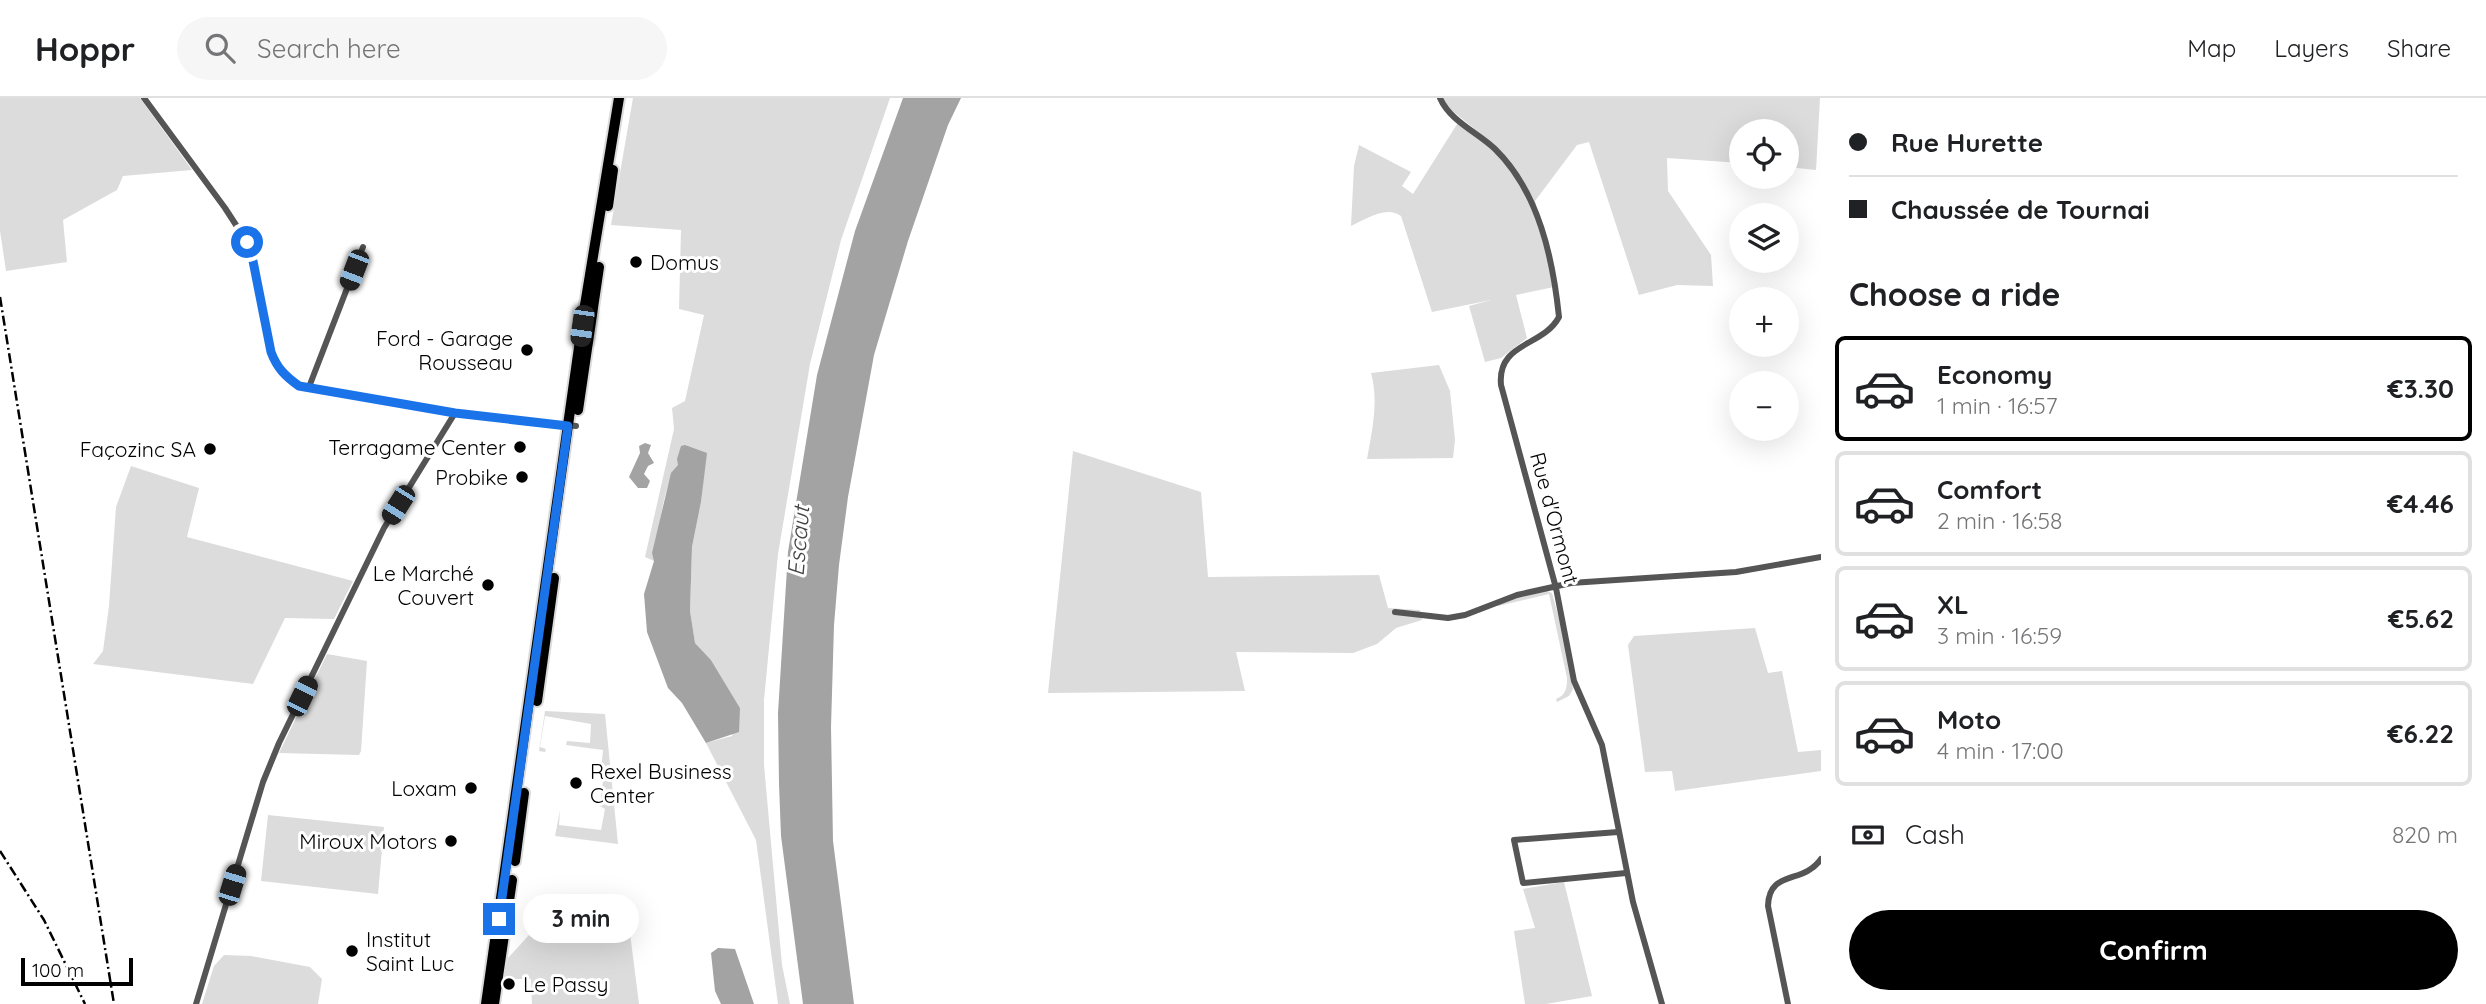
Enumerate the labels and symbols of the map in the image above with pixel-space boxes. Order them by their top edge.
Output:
route start [231,226,263,258]
car [337,247,372,293]
place label: Domus [650,249,719,275]
marker: Domus [628,254,644,270]
car [569,304,596,348]
place label: Ford - Garage Rousseau [376,325,513,375]
marker: Ford - Garage Rousseau [519,342,535,358]
place label: Terragame Center [328,434,506,460]
place label: Façozinc SA [80,436,196,462]
marker: Terragame Center [512,439,528,455]
marker: Façozinc SA [202,441,218,457]
street label: Rue d'Ormont [1525,449,1585,587]
place label: Probike [435,464,508,490]
marker: Probike [514,469,530,485]
car [378,482,419,528]
water label: Escaut [780,502,816,577]
place label: Le Marché Couvert [373,560,474,610]
marker: Le Marché Couvert [480,577,496,593]
car [284,673,321,719]
place label: Rexel Business Center [590,758,732,808]
place label: Loxam [391,775,457,801]
marker: Rexel Business Center [568,775,584,791]
marker: Loxam [463,780,479,796]
place label: Miroux Motors [299,828,437,854]
marker: Miroux Motors [443,833,459,849]
car [216,862,249,908]
callout: 3 min [524,894,639,944]
route end [483,903,515,935]
place label: Institut Saint Luc [366,926,454,976]
marker: Institut Saint Luc [344,943,360,959]
scale bar [21,955,133,987]
place label: Le Passy [523,971,609,997]
marker: Le Passy [501,976,517,992]

